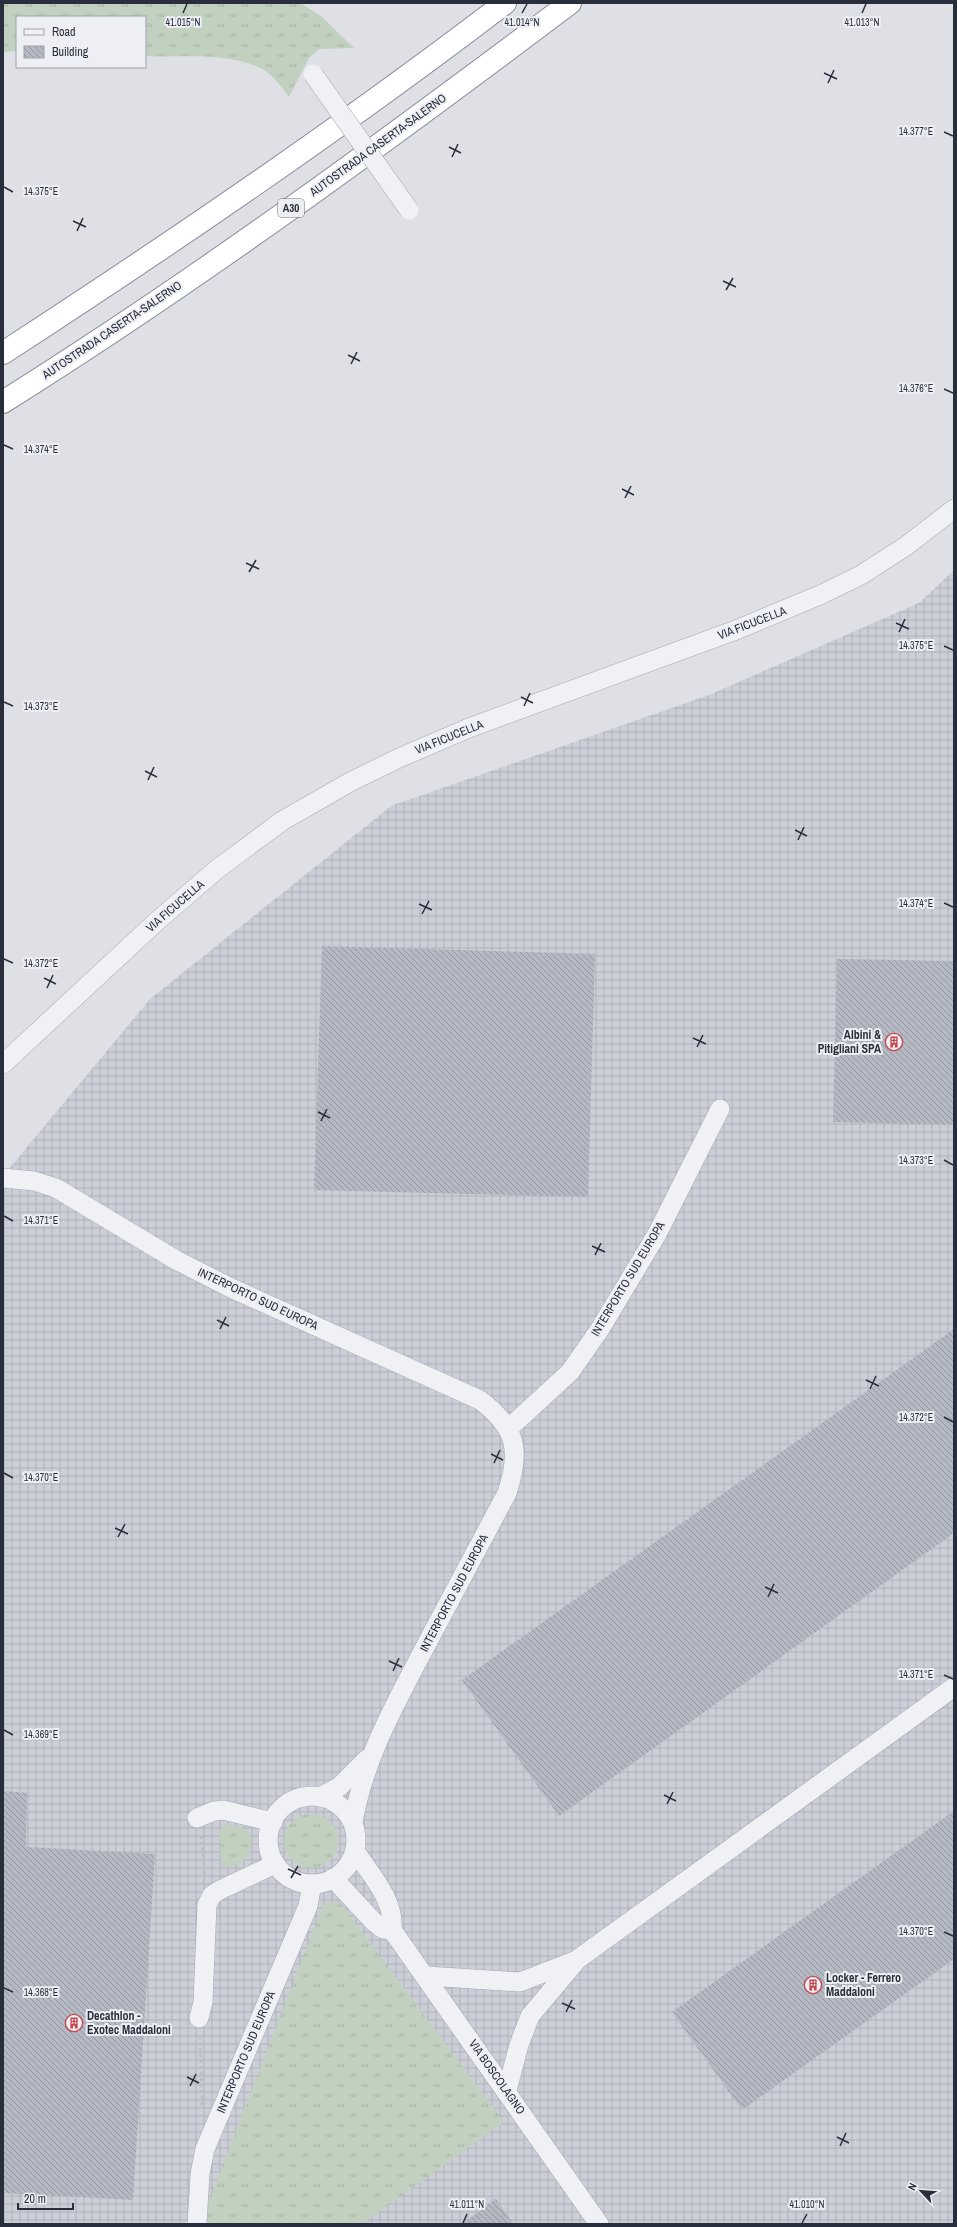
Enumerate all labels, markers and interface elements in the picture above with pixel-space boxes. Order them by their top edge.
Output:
legend [16,16,146,68]
text: 41.015°N [166,16,201,29]
text: 41.014°N [505,16,540,29]
text: 41.013°N [845,16,880,29]
text: Road [52,24,76,40]
text: Building [52,44,89,60]
street label: AUTOSTRADA CASERTA-SALERNO [306,90,450,201]
text: 14.377°E [899,125,933,138]
text: 14.375°E [24,185,58,198]
road number: A30 [278,199,304,217]
street label: AUTOSTRADA CASERTA-SALERNO [38,277,185,383]
text: 14.376°E [899,382,933,395]
text: 14.374°E [24,443,58,456]
street label: VIA FICUCELLA [715,602,789,643]
text: 14.375°E [899,639,933,652]
text: 14.373°E [24,700,58,713]
street label: VIA FICUCELLA [413,716,486,758]
street label: VIA FICUCELLA [143,876,208,936]
text: 14.374°E [899,897,933,910]
text: 14.372°E [24,957,58,970]
place label: Albini & Pitigliani SPA [818,1027,882,1057]
building icon: Albini & Pitigliani SPA [884,1032,904,1052]
text: 14.373°E [899,1154,933,1167]
text: 14.371°E [24,1214,58,1227]
street label: INTERPORTO SUD EUROPA [587,1218,669,1339]
street label: INTERPORTO SUD EUROPA [195,1264,321,1334]
text: 14.372°E [899,1411,933,1424]
text: 14.370°E [24,1471,58,1484]
street label: INTERPORTO SUD EUROPA [416,1531,492,1655]
text: 14.371°E [899,1668,933,1681]
text: 14.369°E [24,1728,58,1741]
text: 14.370°E [899,1925,933,1938]
place label: Locker - Ferrero Maddaloni [826,1970,901,2000]
building icon: Locker - Ferrero Maddaloni [803,1975,823,1995]
text: 14.368°E [24,1986,58,1999]
street label: INTERPORTO SUD EUROPA [213,1988,279,2116]
place label: Decathlon - Exotec Maddaloni [87,2008,171,2038]
building icon: Decathlon - Exotec Maddaloni [64,2013,84,2033]
street label: VIA BOSCOLAGNO [465,2036,529,2118]
north arrow [901,2171,941,2211]
text: N [904,2181,920,2193]
scale bar [18,2185,73,2211]
text: 20 m [24,2191,46,2207]
text: 41.011°N [450,2198,484,2211]
text: 41.010°N [790,2198,825,2211]

